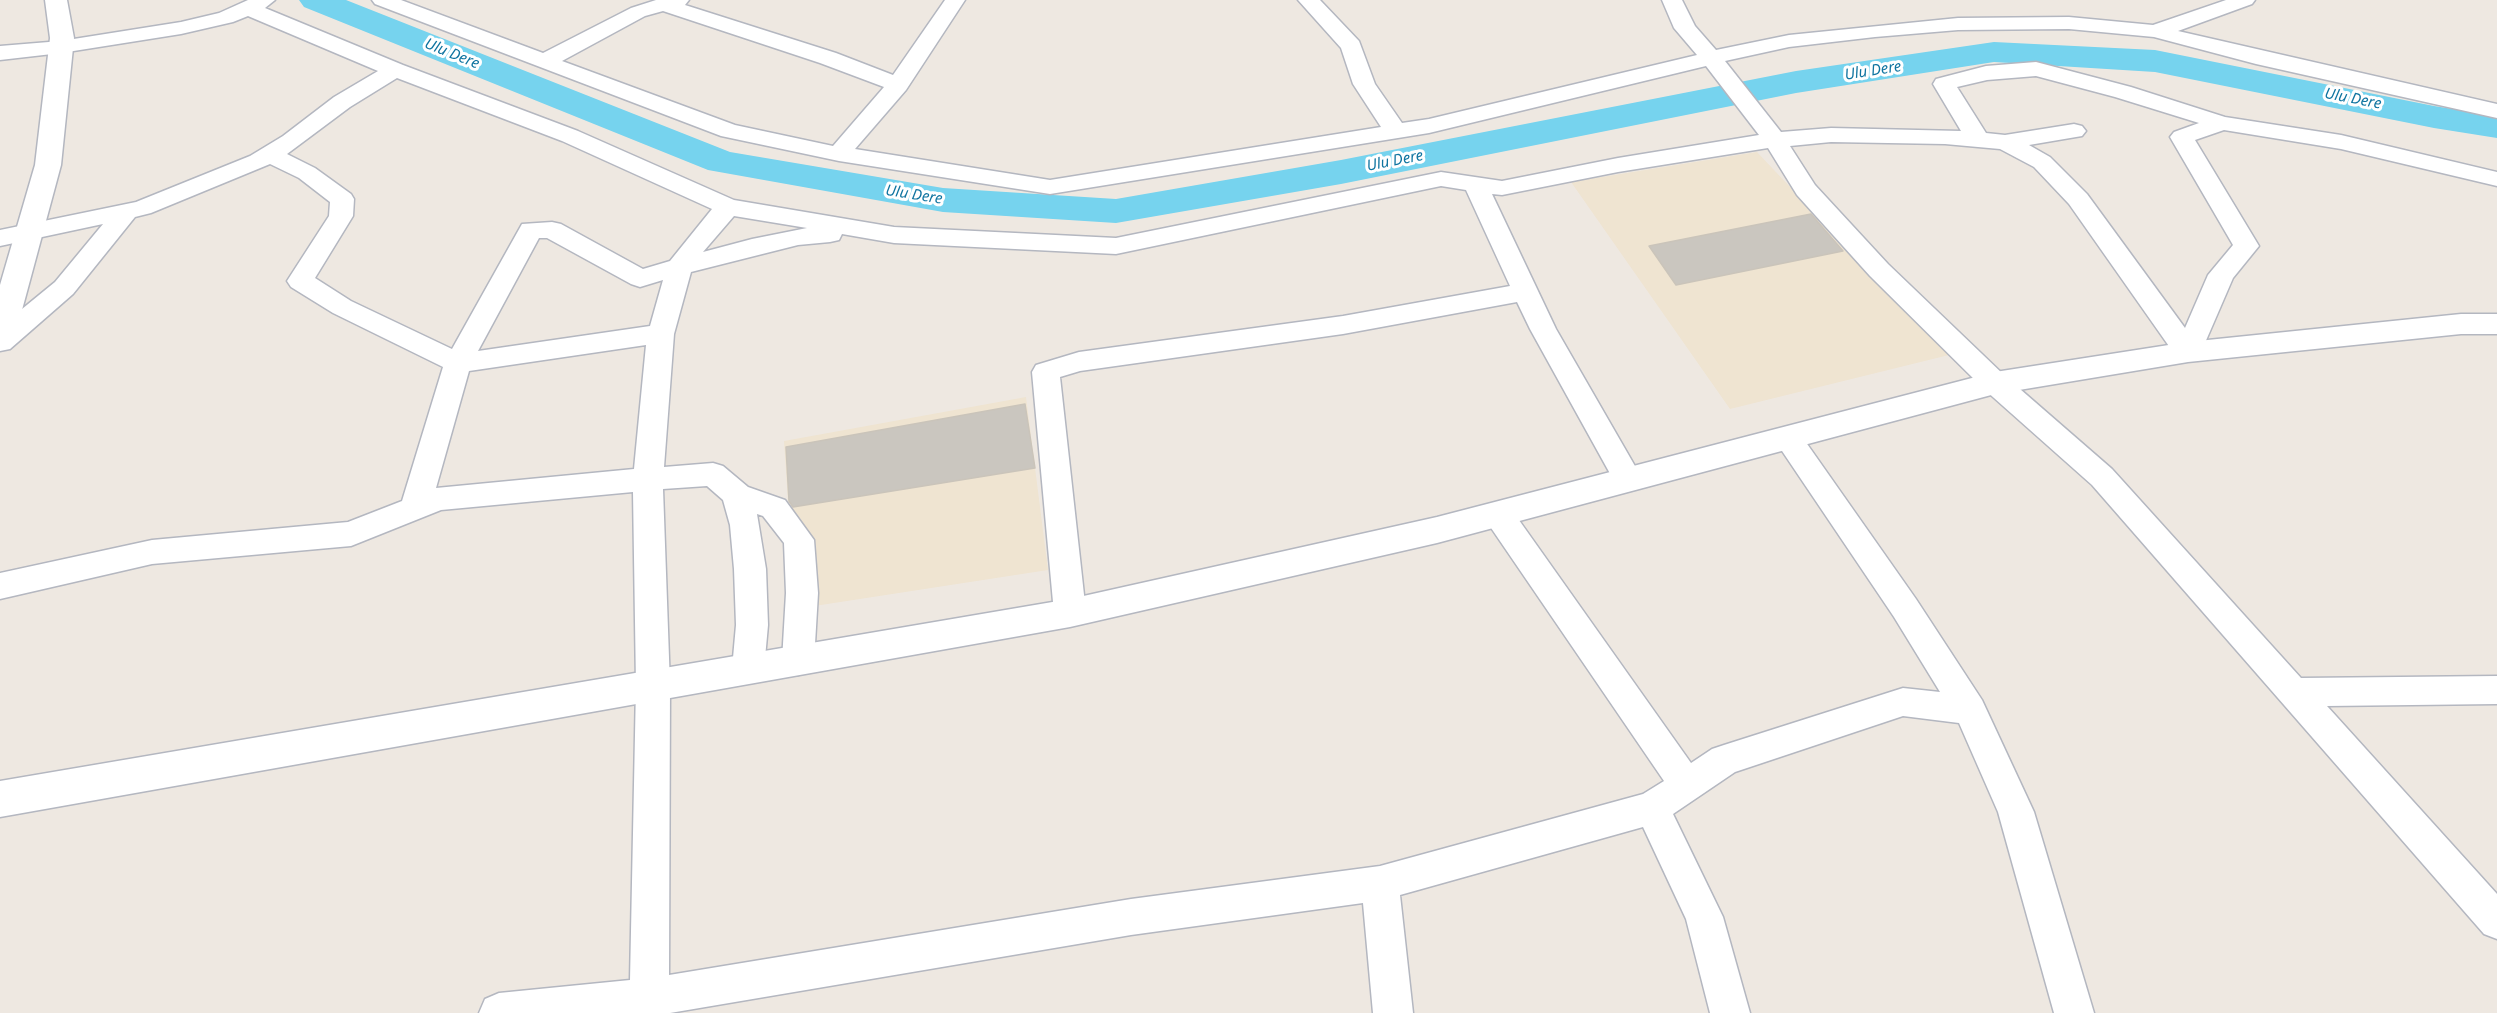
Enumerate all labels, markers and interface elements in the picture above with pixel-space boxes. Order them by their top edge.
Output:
water label: Ulu Dere [422,35,482,73]
water label: Ulu Dere [1843,58,1903,84]
water label: Ulu Dere [2323,85,2383,113]
water label: Ulu Dere [1365,147,1425,175]
water label: Ulu Dere [884,182,944,208]

